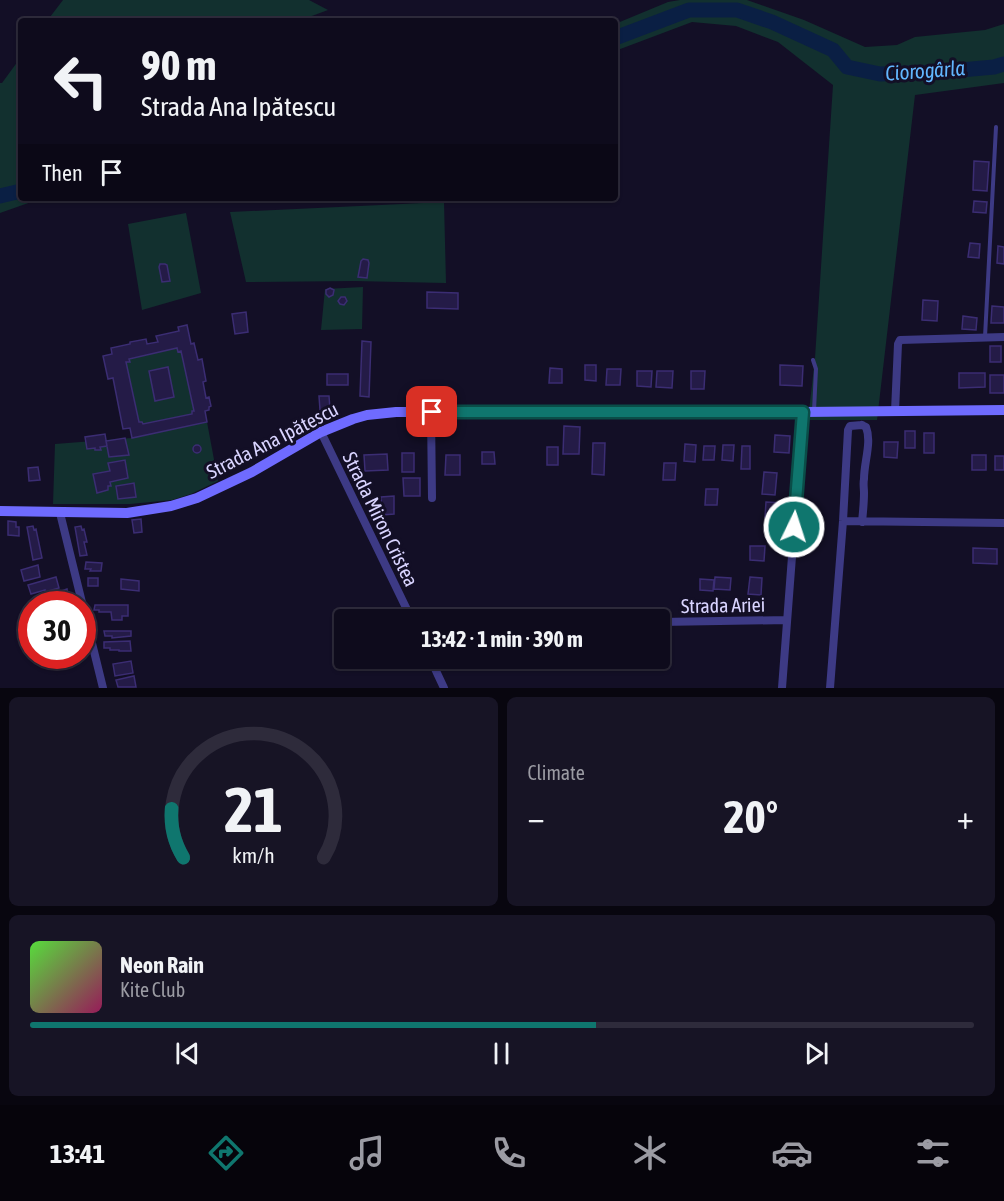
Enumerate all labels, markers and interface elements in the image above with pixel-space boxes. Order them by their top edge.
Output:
text: 90 m [141,41,216,89]
icon: left [42,42,120,120]
water label: Ciorogârla [884,55,966,85]
text: Strada Ana Ipătescu [141,91,336,122]
icon: arrive [95,156,128,189]
text: Then [42,160,83,186]
pin [406,386,457,437]
icon: arrive [415,395,448,428]
street label: Strada Ana Ipătescu [202,397,342,483]
street label: Strada Miron Cristea [339,448,423,590]
position arrow [762,495,826,559]
speed limit sign: 30 [18,591,96,669]
street label: Strada Ariei [681,593,765,617]
text: 13:42 · 1 min · 390 m [421,626,583,652]
text: Climate [528,761,585,784]
text: 21 [224,774,283,845]
text: 20° [723,791,778,843]
text: − [528,798,545,836]
text: + [957,798,974,836]
text: km/h [232,844,275,869]
text: Neon Rain [120,952,204,978]
text: Kite Club [120,978,185,1001]
icon: previous [171,1037,204,1070]
icon: pause [485,1037,518,1070]
icon: next [800,1037,833,1070]
icon: directions [205,1132,247,1174]
icon: music [346,1132,388,1174]
icon: phone [488,1132,530,1174]
icon: climate [629,1132,671,1174]
icon: car [771,1132,813,1174]
icon: filters [912,1132,954,1174]
text: 13:41 [50,1138,105,1169]

